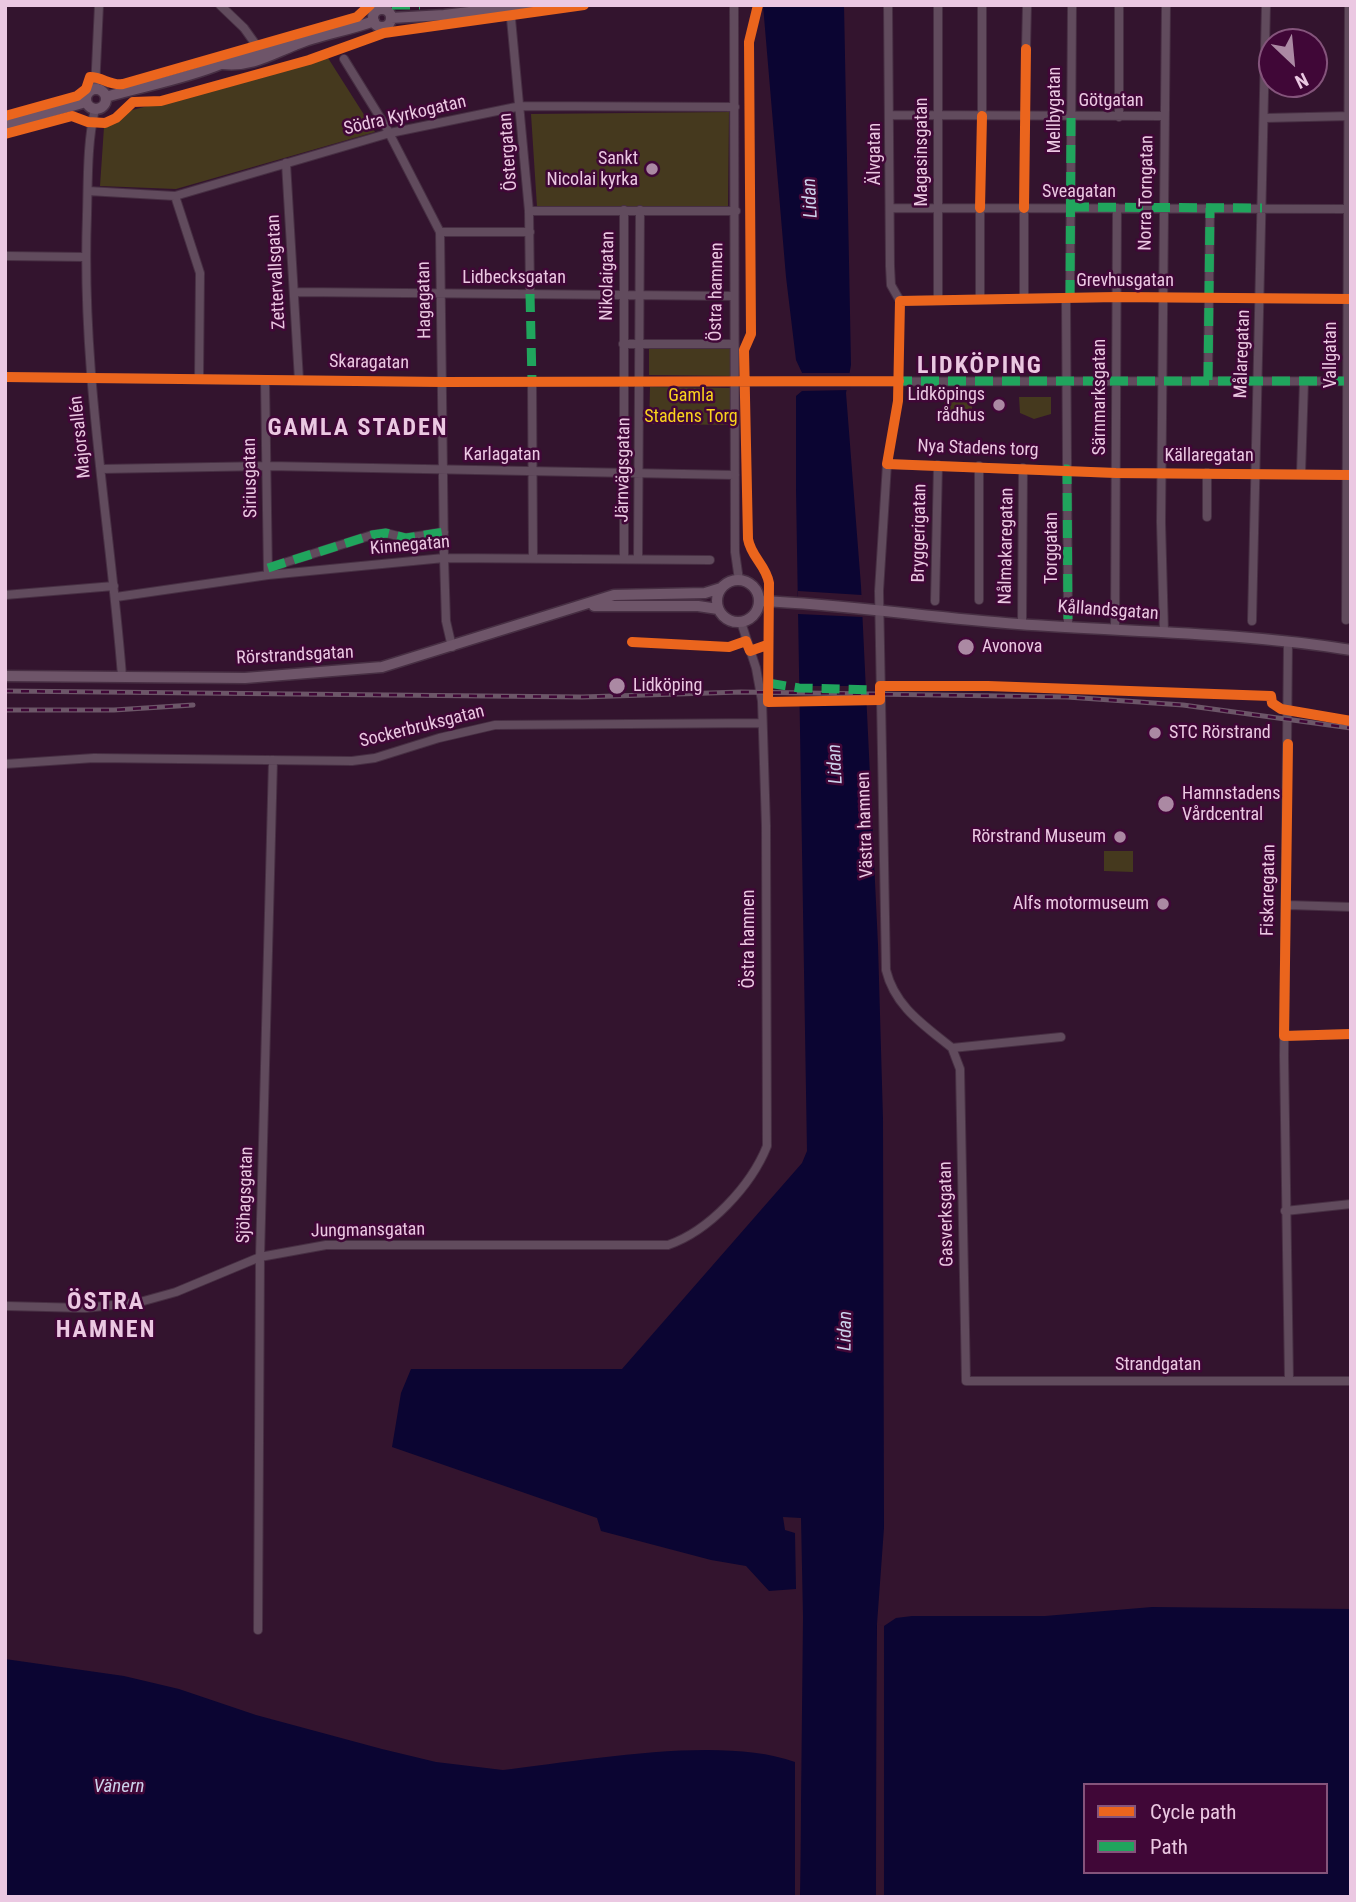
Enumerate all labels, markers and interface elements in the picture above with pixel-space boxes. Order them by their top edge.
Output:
north arrow [1258,28,1328,98]
street label: Mellbygatan [1044,67,1066,153]
text: N [1291,68,1312,93]
street label: Götgatan [1078,90,1144,112]
street label: Södra Kyrkogatan [342,91,468,141]
street label: Magasinsgatan [911,97,933,207]
street label: Östergatan [495,112,523,192]
street label: Älvgatan [864,123,886,185]
street label: Norra Torngatan [1135,135,1159,251]
place label: Sankt Nicolai kyrka [547,148,638,190]
marker: Sankt Nicolai kyrka [644,161,660,177]
water label: Lidan [799,177,823,219]
street label: Sveagatan [1042,181,1116,203]
street label: Zettervallsgatan [263,214,291,330]
street label: Nikolaigatan [596,231,620,321]
street label: Östra hamnen [705,242,729,342]
street label: Hagagatan [414,261,436,339]
street label: Lidbecksgatan [462,267,566,289]
street label: Grevhusgatan [1076,270,1174,292]
street label: Målaregatan [1231,309,1255,399]
street label: Vallgatan [1320,322,1342,388]
street label: Särnmarksgatan [1089,339,1111,455]
street label: Skaragatan [329,352,409,374]
district label: LIDKÖPING [918,353,1042,381]
place label: Lidköpings rådhus [907,384,985,426]
park label: Gamla Stadens Torg [644,385,738,428]
street label: Majorsallén [66,395,96,479]
marker: Lidköpings rådhus [991,397,1007,413]
district label: GAMLA STADEN [269,415,447,443]
street label: Järnvägsgatan [612,417,636,523]
street label: Nya Stadens torg [917,436,1039,462]
street label: Siriusgatan [240,438,262,518]
street label: Karlagatan [464,444,540,466]
street label: Källaregatan [1164,445,1254,467]
street label: Bryggerigatan [908,483,932,583]
street label: Nålmakaregatan [995,487,1019,605]
street label: Torggatan [1041,512,1063,584]
street label: Kinnegatan [369,532,451,560]
street label: Kållandsgatan [1057,597,1159,625]
place label: Avonova [982,636,1042,658]
marker: Avonova [956,637,976,657]
street label: Rörstrandsgatan [236,642,354,670]
place label: Lidköping [633,675,702,697]
marker: Lidköping [607,676,627,696]
street label: Sockerbruksgatan [357,701,487,753]
place label: STC Rörstrand [1169,722,1271,744]
marker: STC Rörstrand [1147,725,1163,741]
water label: Lidan [824,743,848,785]
street label: Västra hamnen [853,771,879,879]
place label: Hamnstadens Vårdcentral [1182,783,1281,826]
marker: Hamnstadens Vårdcentral [1156,794,1176,814]
place label: Rörstrand Museum [972,826,1106,848]
marker: Rörstrand Museum [1112,829,1128,845]
street label: Fiskaregatan [1257,844,1281,936]
street label: Östra hamnen [738,890,760,988]
place label: Alfs motormuseum [1013,893,1149,915]
marker: Alfs motormuseum [1155,896,1171,912]
street label: Sjöhagsgatan [234,1146,258,1244]
street label: Gasverksgatan [935,1161,959,1267]
street label: Jungmansgatan [311,1219,425,1243]
district label: ÖSTRA HAMNEN [56,1289,156,1345]
water label: Lidan [834,1311,858,1351]
street label: Strandgatan [1115,1354,1201,1376]
water label: Vänern [94,1776,144,1798]
legend [1083,1783,1328,1874]
text: Cycle path [1150,1800,1236,1824]
text: Path [1150,1835,1188,1859]

